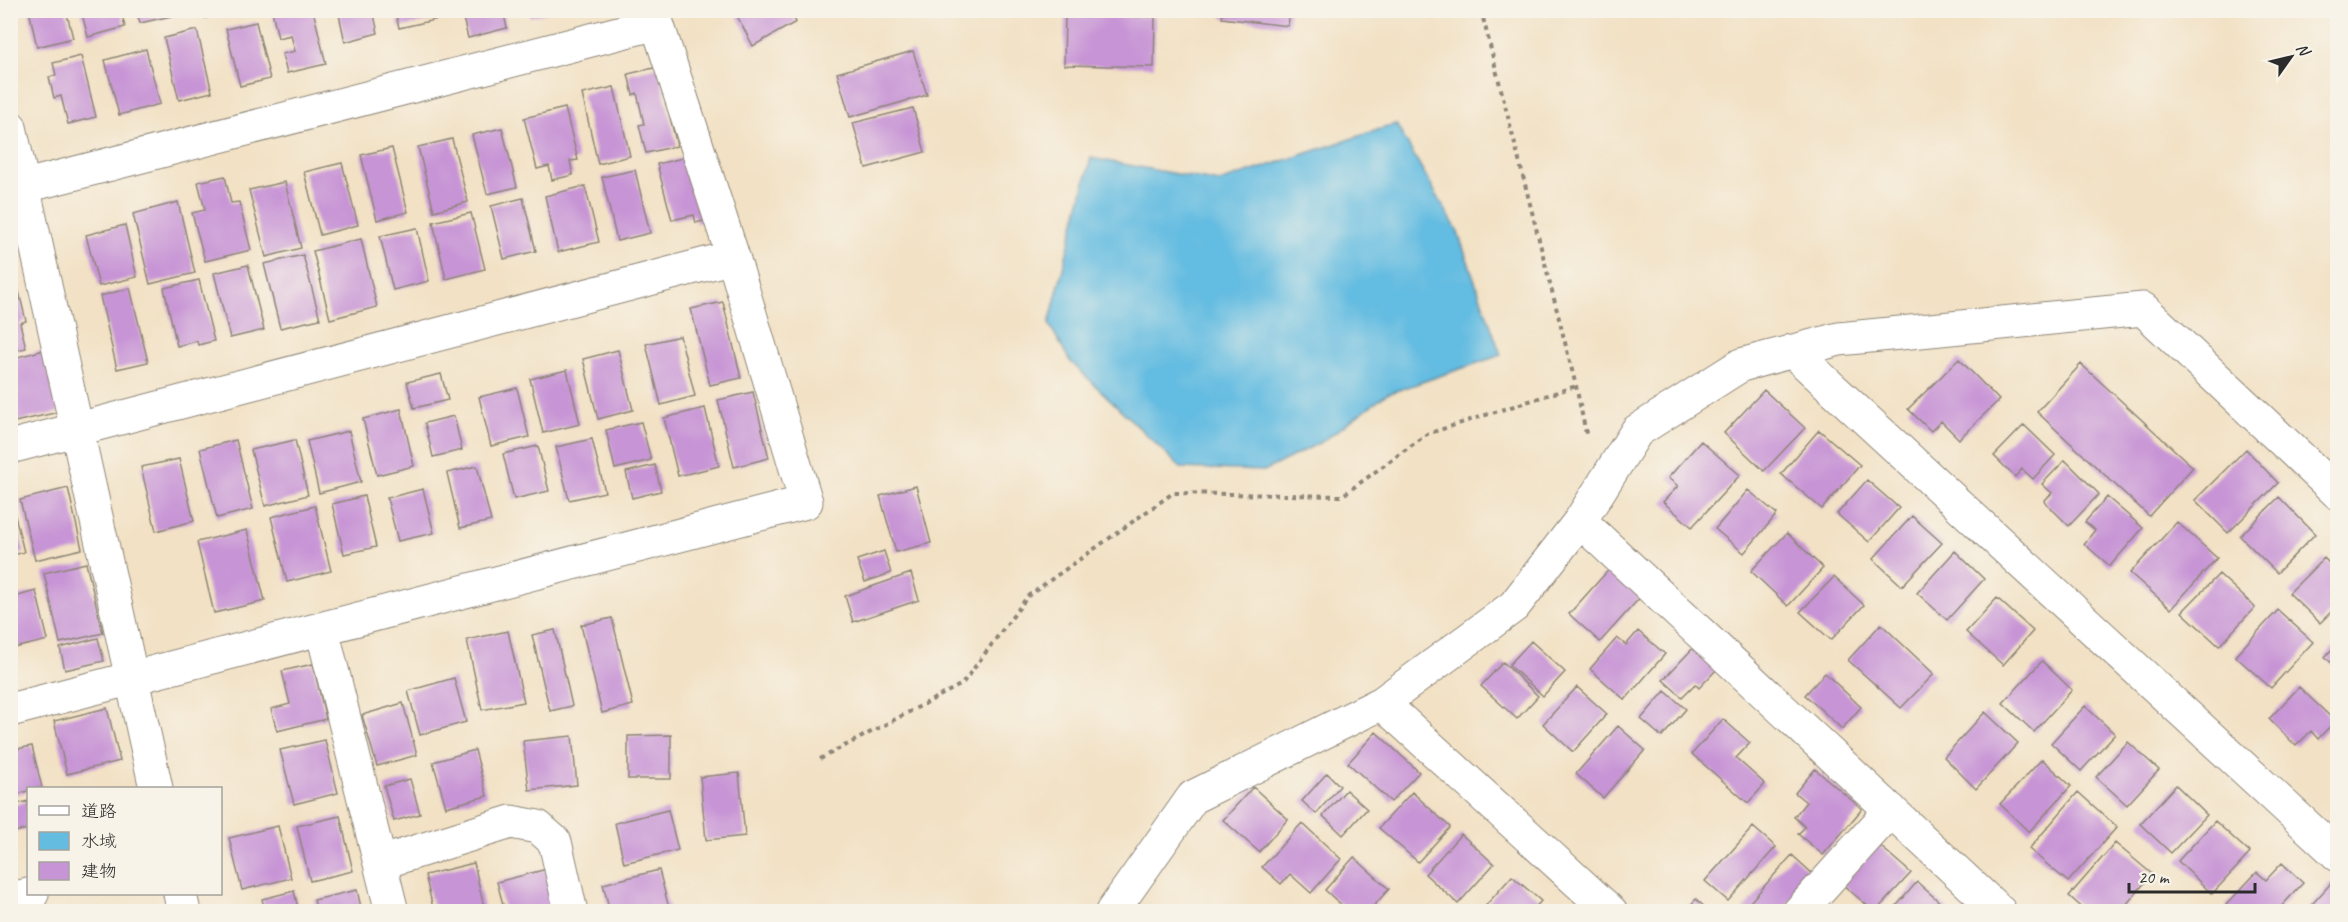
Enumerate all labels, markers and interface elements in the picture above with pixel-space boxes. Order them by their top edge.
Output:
north arrow [2261,27,2321,87]
text: N [2292,39,2315,61]
legend [27,787,222,895]
text: 道路 [81,800,117,822]
text: 水域 [81,830,117,852]
scale bar [2129,856,2255,894]
text: 建物 [81,860,117,882]
text: 20 m [2138,866,2171,888]

